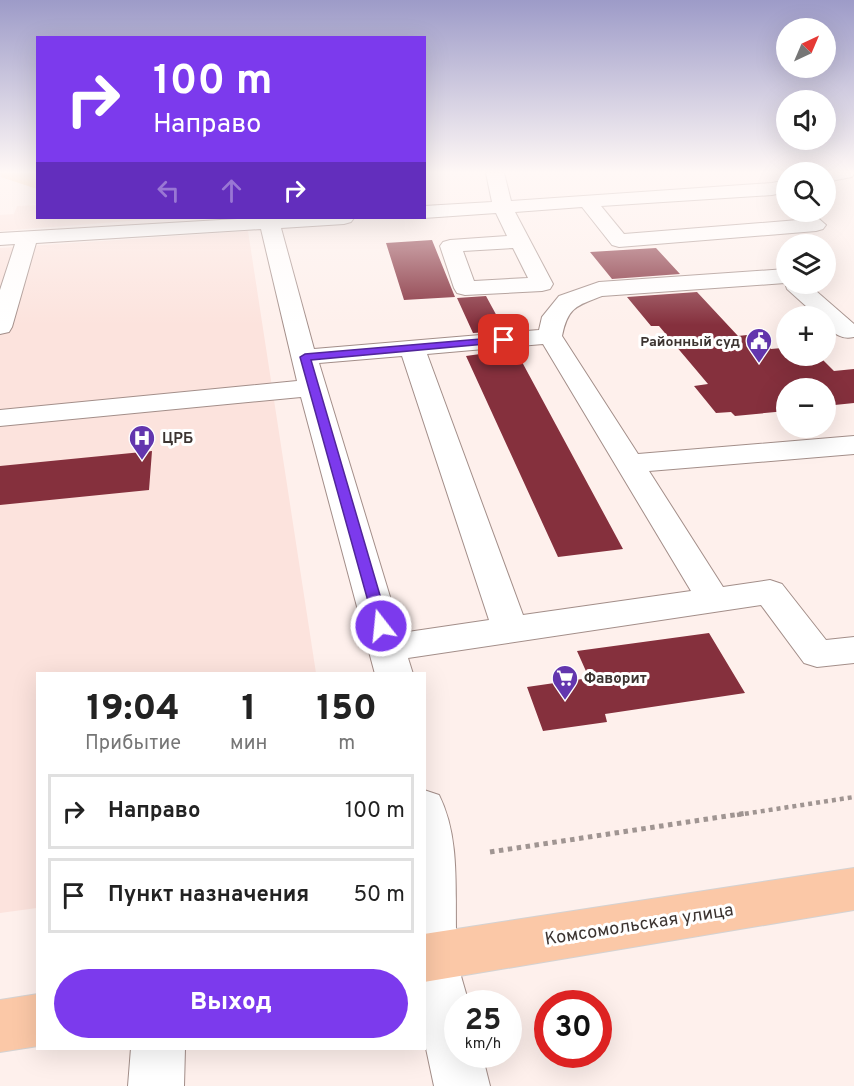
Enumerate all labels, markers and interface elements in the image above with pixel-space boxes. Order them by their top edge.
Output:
north arrow [776,18,836,78]
map controls [776,18,836,438]
text: 100 m [153,56,272,109]
icon: right [54,60,132,138]
button: sound [776,90,836,150]
text: Направо [153,108,261,142]
button: search [776,162,836,222]
icon: left [152,174,185,207]
icon: ahead [215,174,248,207]
icon: right [278,174,311,207]
button: layers [776,234,836,294]
button: + [776,306,836,366]
pin [478,314,529,365]
icon: arrive [487,323,520,356]
public building icon: Районный суд [744,326,774,364]
place label: Районный суд [640,334,740,351]
button: − [776,378,836,438]
hospital icon: ЦРБ [127,423,157,461]
place label: ЦРБ [162,430,193,449]
position arrow [349,594,413,658]
supermarket icon: Фаворит [550,663,580,701]
place label: Фаворит [584,670,647,689]
text: 19:04 [86,687,180,733]
text: 1 [241,687,256,733]
text: 150 [317,687,377,733]
text: Прибытие [85,731,181,757]
text: мин [230,731,267,757]
text: m [338,731,355,757]
icon: right [57,795,90,828]
text: Направо [108,798,200,825]
text: 100 m [345,798,405,825]
icon: arrive [57,879,90,912]
text: Пункт назначения [108,882,309,909]
text: 50 m [353,882,405,909]
street label: Комсомольская улица [543,899,735,952]
button: Выход [54,969,408,1038]
speed limit sign: 30 [534,990,612,1068]
text: 25 [465,1003,501,1040]
text: km/h [465,1035,501,1054]

